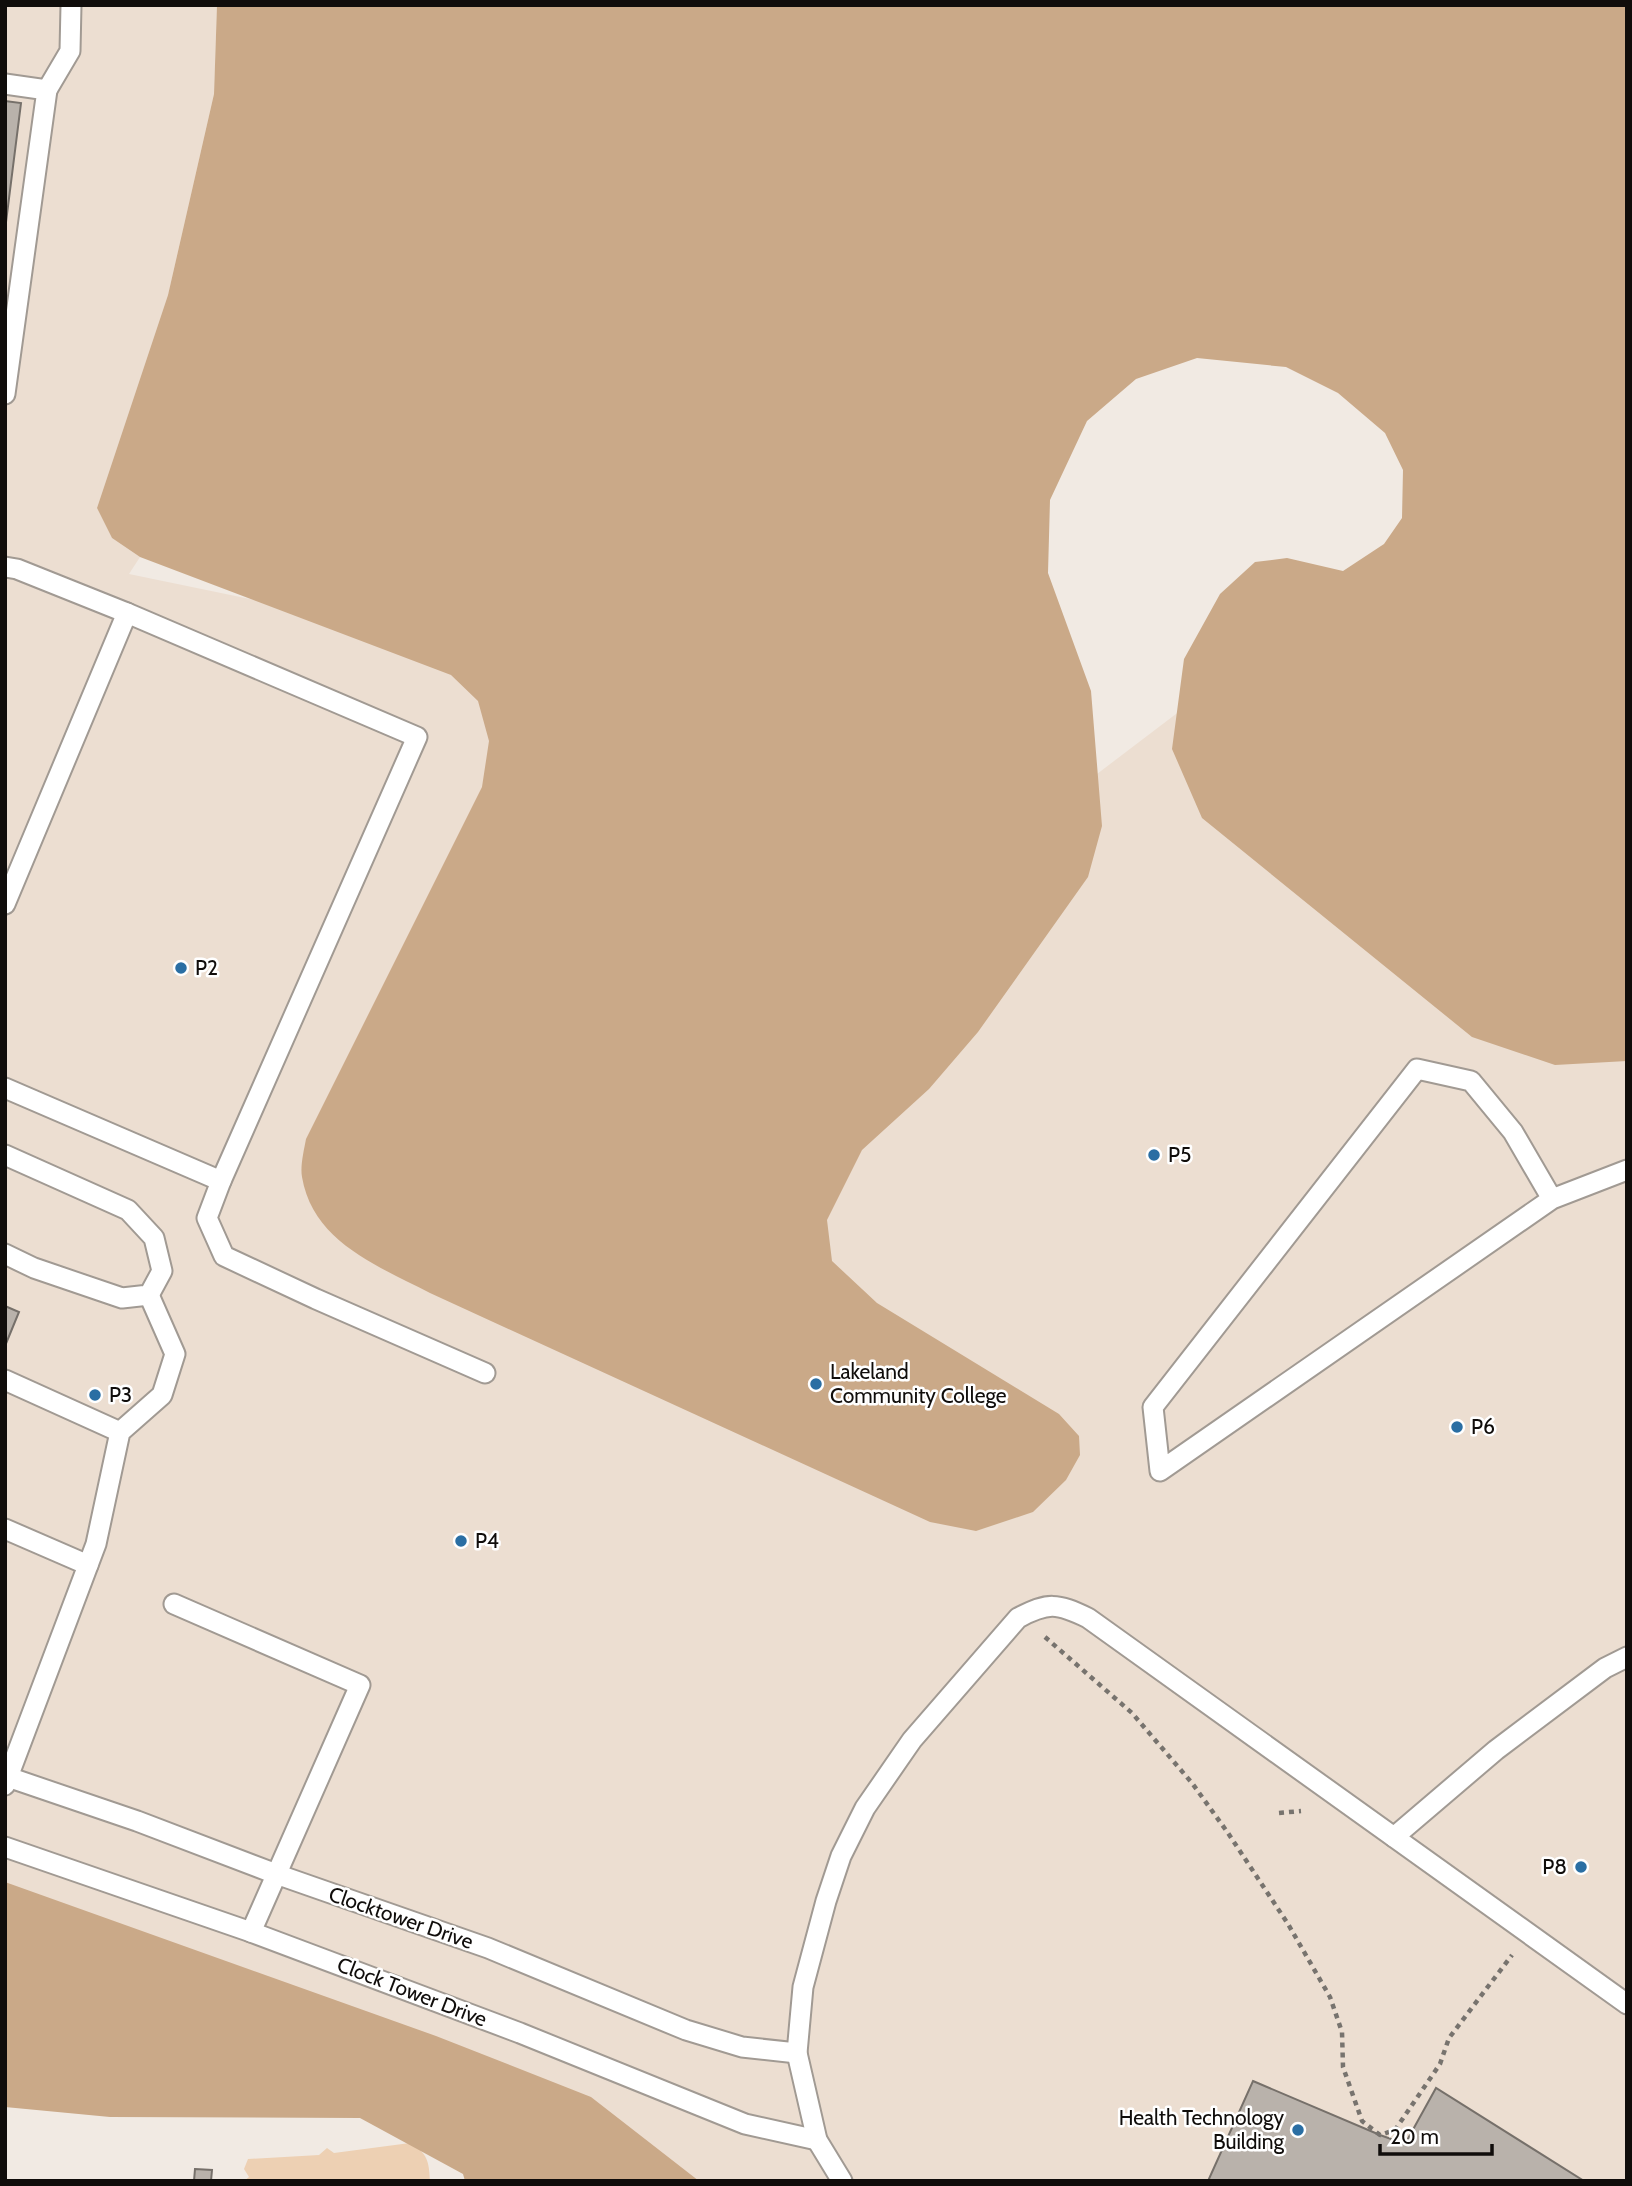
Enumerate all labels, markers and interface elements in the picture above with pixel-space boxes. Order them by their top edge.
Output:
place label: P2 [195,955,218,980]
marker: P2 [173,960,189,976]
place label: P5 [1168,1142,1191,1167]
marker: P5 [1146,1147,1162,1163]
place label: Lakeland Community College [830,1359,1007,1408]
marker: Lakeland Community College [808,1376,824,1392]
place label: P3 [109,1382,132,1407]
marker: P3 [87,1387,103,1403]
place label: P6 [1471,1414,1495,1439]
marker: P6 [1449,1419,1465,1435]
place label: P4 [475,1528,499,1553]
marker: P4 [453,1533,469,1549]
place label: P8 [1542,1854,1567,1879]
marker: P8 [1573,1859,1589,1875]
street label: Clocktower Drive [326,1881,477,1954]
street label: Clock Tower Drive [334,1951,491,2032]
place label: Health Technology Building [1119,2105,1285,2154]
scale bar [1380,2112,1492,2156]
marker: Health Technology Building [1290,2122,1306,2138]
text: 20 m [1390,2124,1439,2149]

